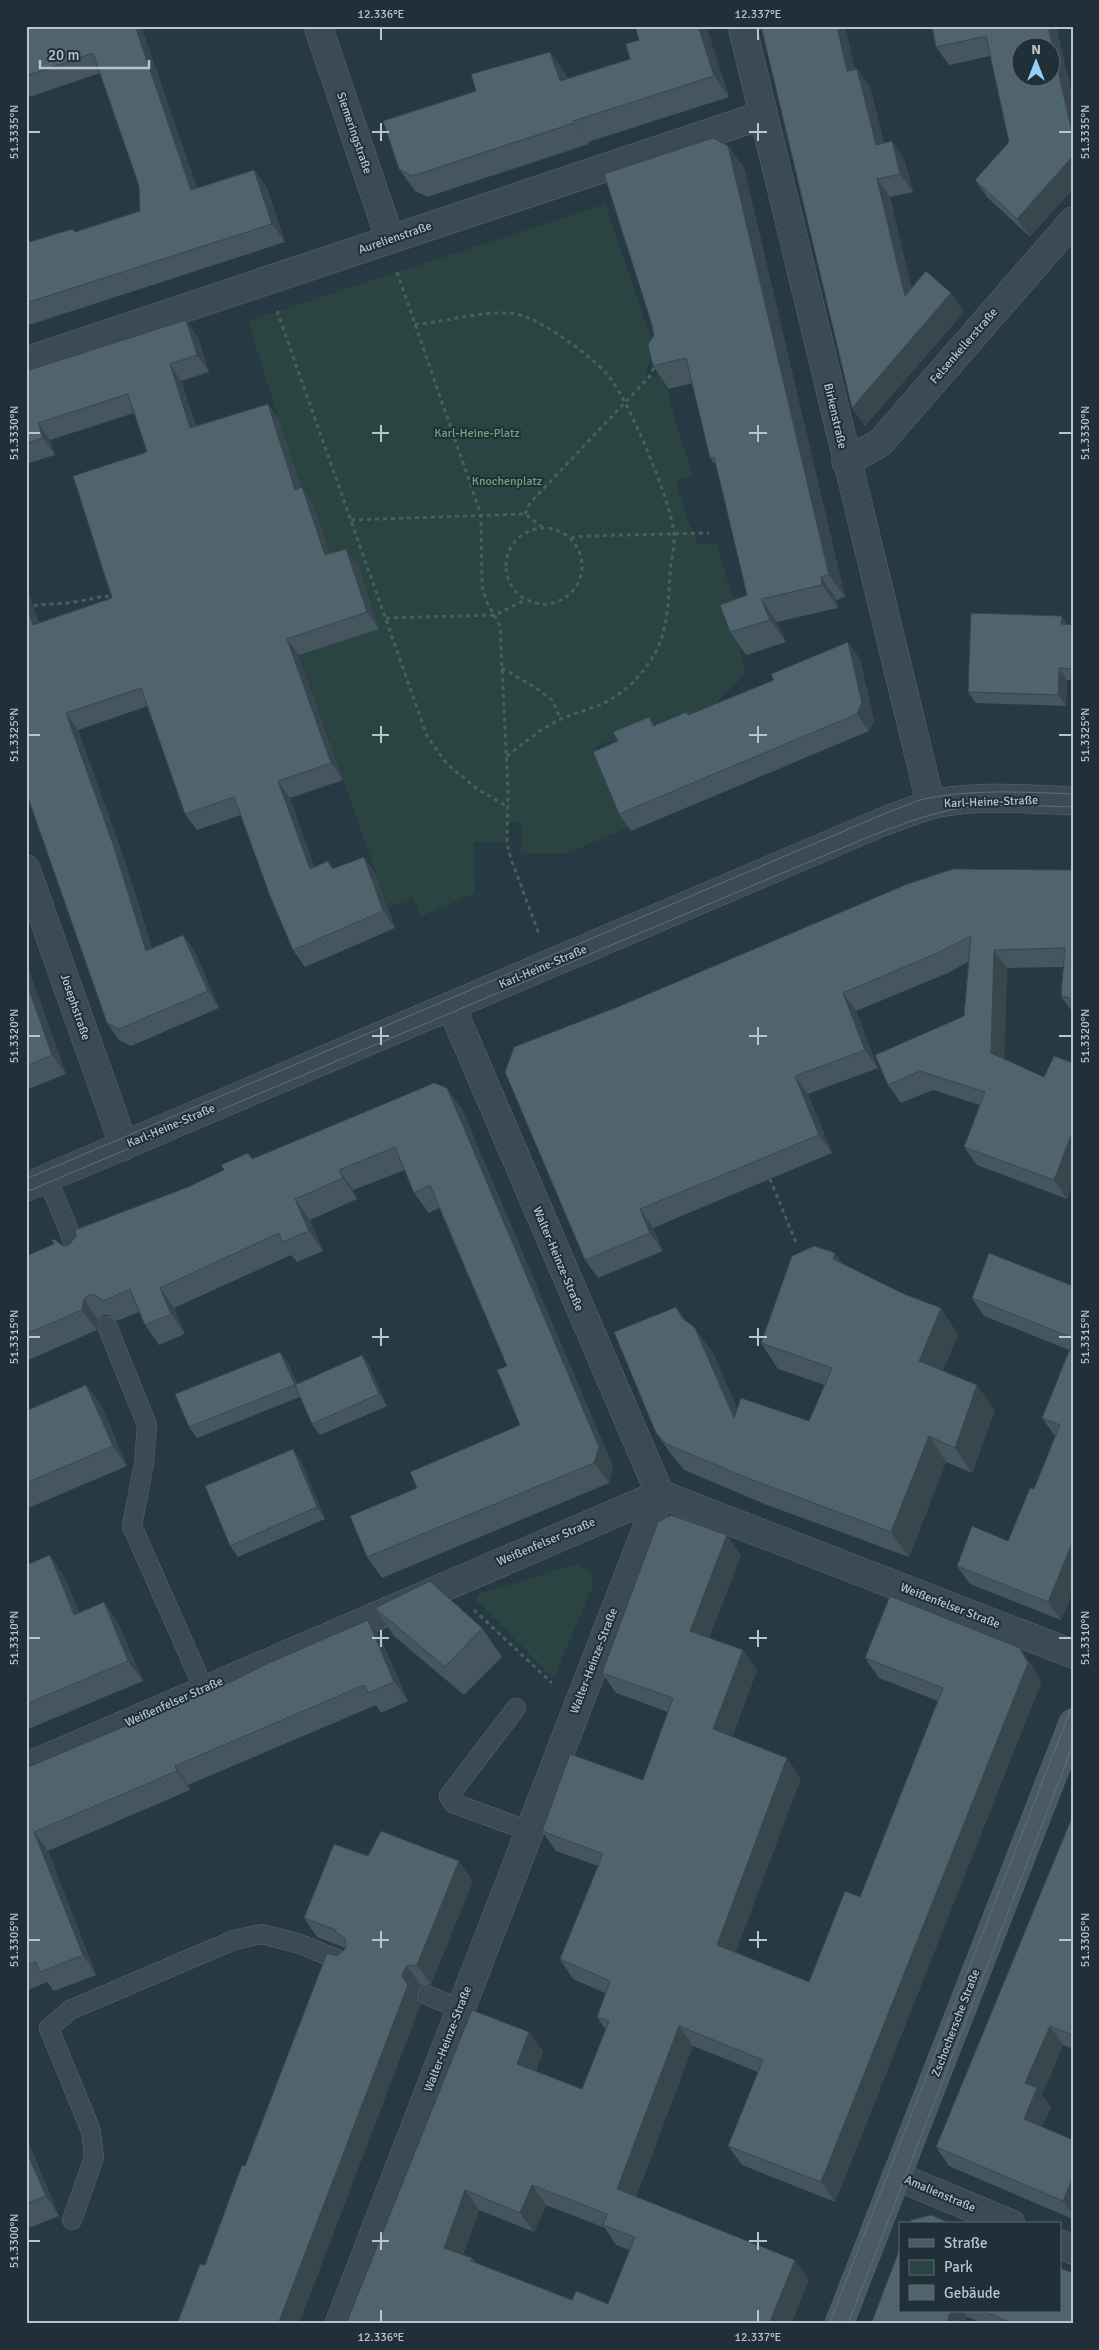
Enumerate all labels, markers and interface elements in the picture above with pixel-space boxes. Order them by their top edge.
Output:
text: 12.336°E [358,7,405,22]
text: 12.337°E [735,7,782,22]
scale bar [40,38,149,70]
north arrow [1012,38,1062,88]
text: N [1031,41,1041,58]
text: 20 m [48,46,79,64]
street label: Siemeringstraße [333,90,375,176]
text: 51.3335°N [7,105,22,159]
text: 51.3335°N [1078,105,1093,159]
street label: Aurelienstraße [356,218,434,258]
street label: Felsenkellerstraße [927,305,1001,387]
street label: Birkenstraße [820,382,850,450]
text: 51.3330°N [7,406,22,460]
text: 51.3330°N [1078,406,1093,460]
park label: Karl-Heine-Platz [434,426,520,441]
park label: Knochenplatz [472,474,542,489]
text: 51.3325°N [7,708,22,762]
text: 51.3325°N [1078,708,1093,762]
street label: Karl-Heine-Straße [944,793,1038,811]
street label: Karl-Heine-Straße [497,942,589,992]
street label: Josephstraße [57,972,93,1042]
text: 51.3320°N [7,1009,22,1063]
text: 51.3320°N [1078,1009,1093,1063]
street label: Karl-Heine-Straße [125,1101,217,1151]
street label: Walter-Heinze-Straße [529,1205,587,1313]
text: 51.3315°N [7,1310,22,1364]
text: 51.3315°N [1078,1310,1093,1364]
street label: Weißenfelser Straße [494,1514,598,1570]
street label: Weißenfelser Straße [898,1580,1002,1632]
street label: Walter-Heinze-Straße [567,1606,621,1716]
text: 51.3310°N [7,1611,22,1665]
text: 51.3310°N [1078,1611,1093,1665]
street label: Weißenfelser Straße [123,1674,225,1730]
text: 51.3305°N [7,1913,22,1967]
text: 51.3305°N [1078,1913,1093,1967]
street label: Zschochersche Straße [929,1967,983,2079]
street label: Walter-Heinze-Straße [421,1984,475,2094]
street label: Amalienstraße [902,2172,978,2216]
text: 51.3300°N [7,2214,22,2268]
legend [899,2222,1062,2312]
text: Straße [944,2234,988,2252]
text: Park [944,2258,973,2276]
text: Gebäude [944,2284,1000,2302]
text: 12.336°E [358,2330,405,2345]
text: 12.337°E [735,2330,782,2345]

